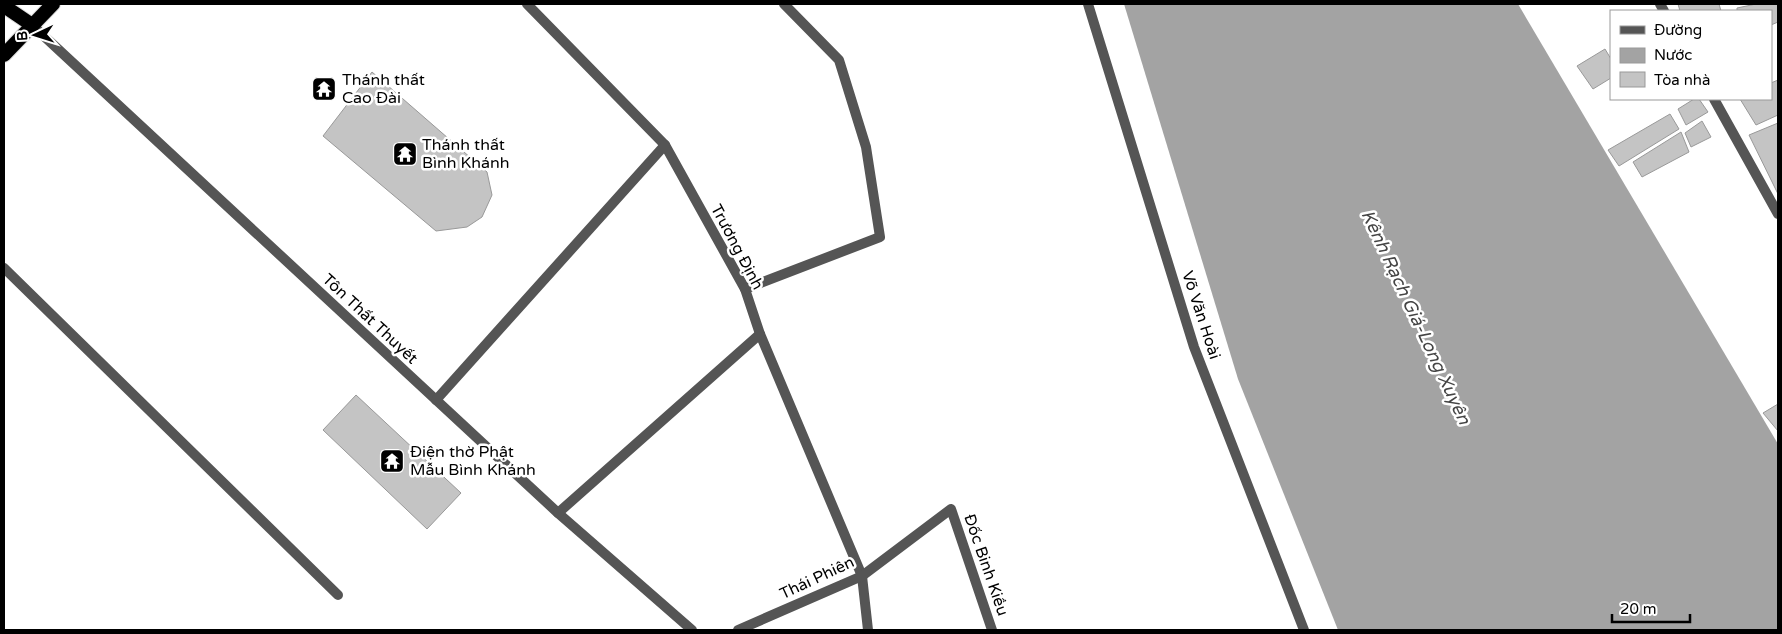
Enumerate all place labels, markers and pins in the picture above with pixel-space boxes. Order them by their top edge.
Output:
place label: Thánh thất Cao Đài [342,70,425,108]
temple icon: Thánh thất Cao Đài [311,76,337,102]
place label: Thánh thất Bình Khánh [422,135,510,173]
temple icon: Thánh thất Bình Khánh [392,141,418,167]
place label: Điện thờ Phật Mẫu Bình Khánh [410,442,536,480]
temple icon: Điện thờ Phật Mẫu Bình Khánh [379,448,405,474]

